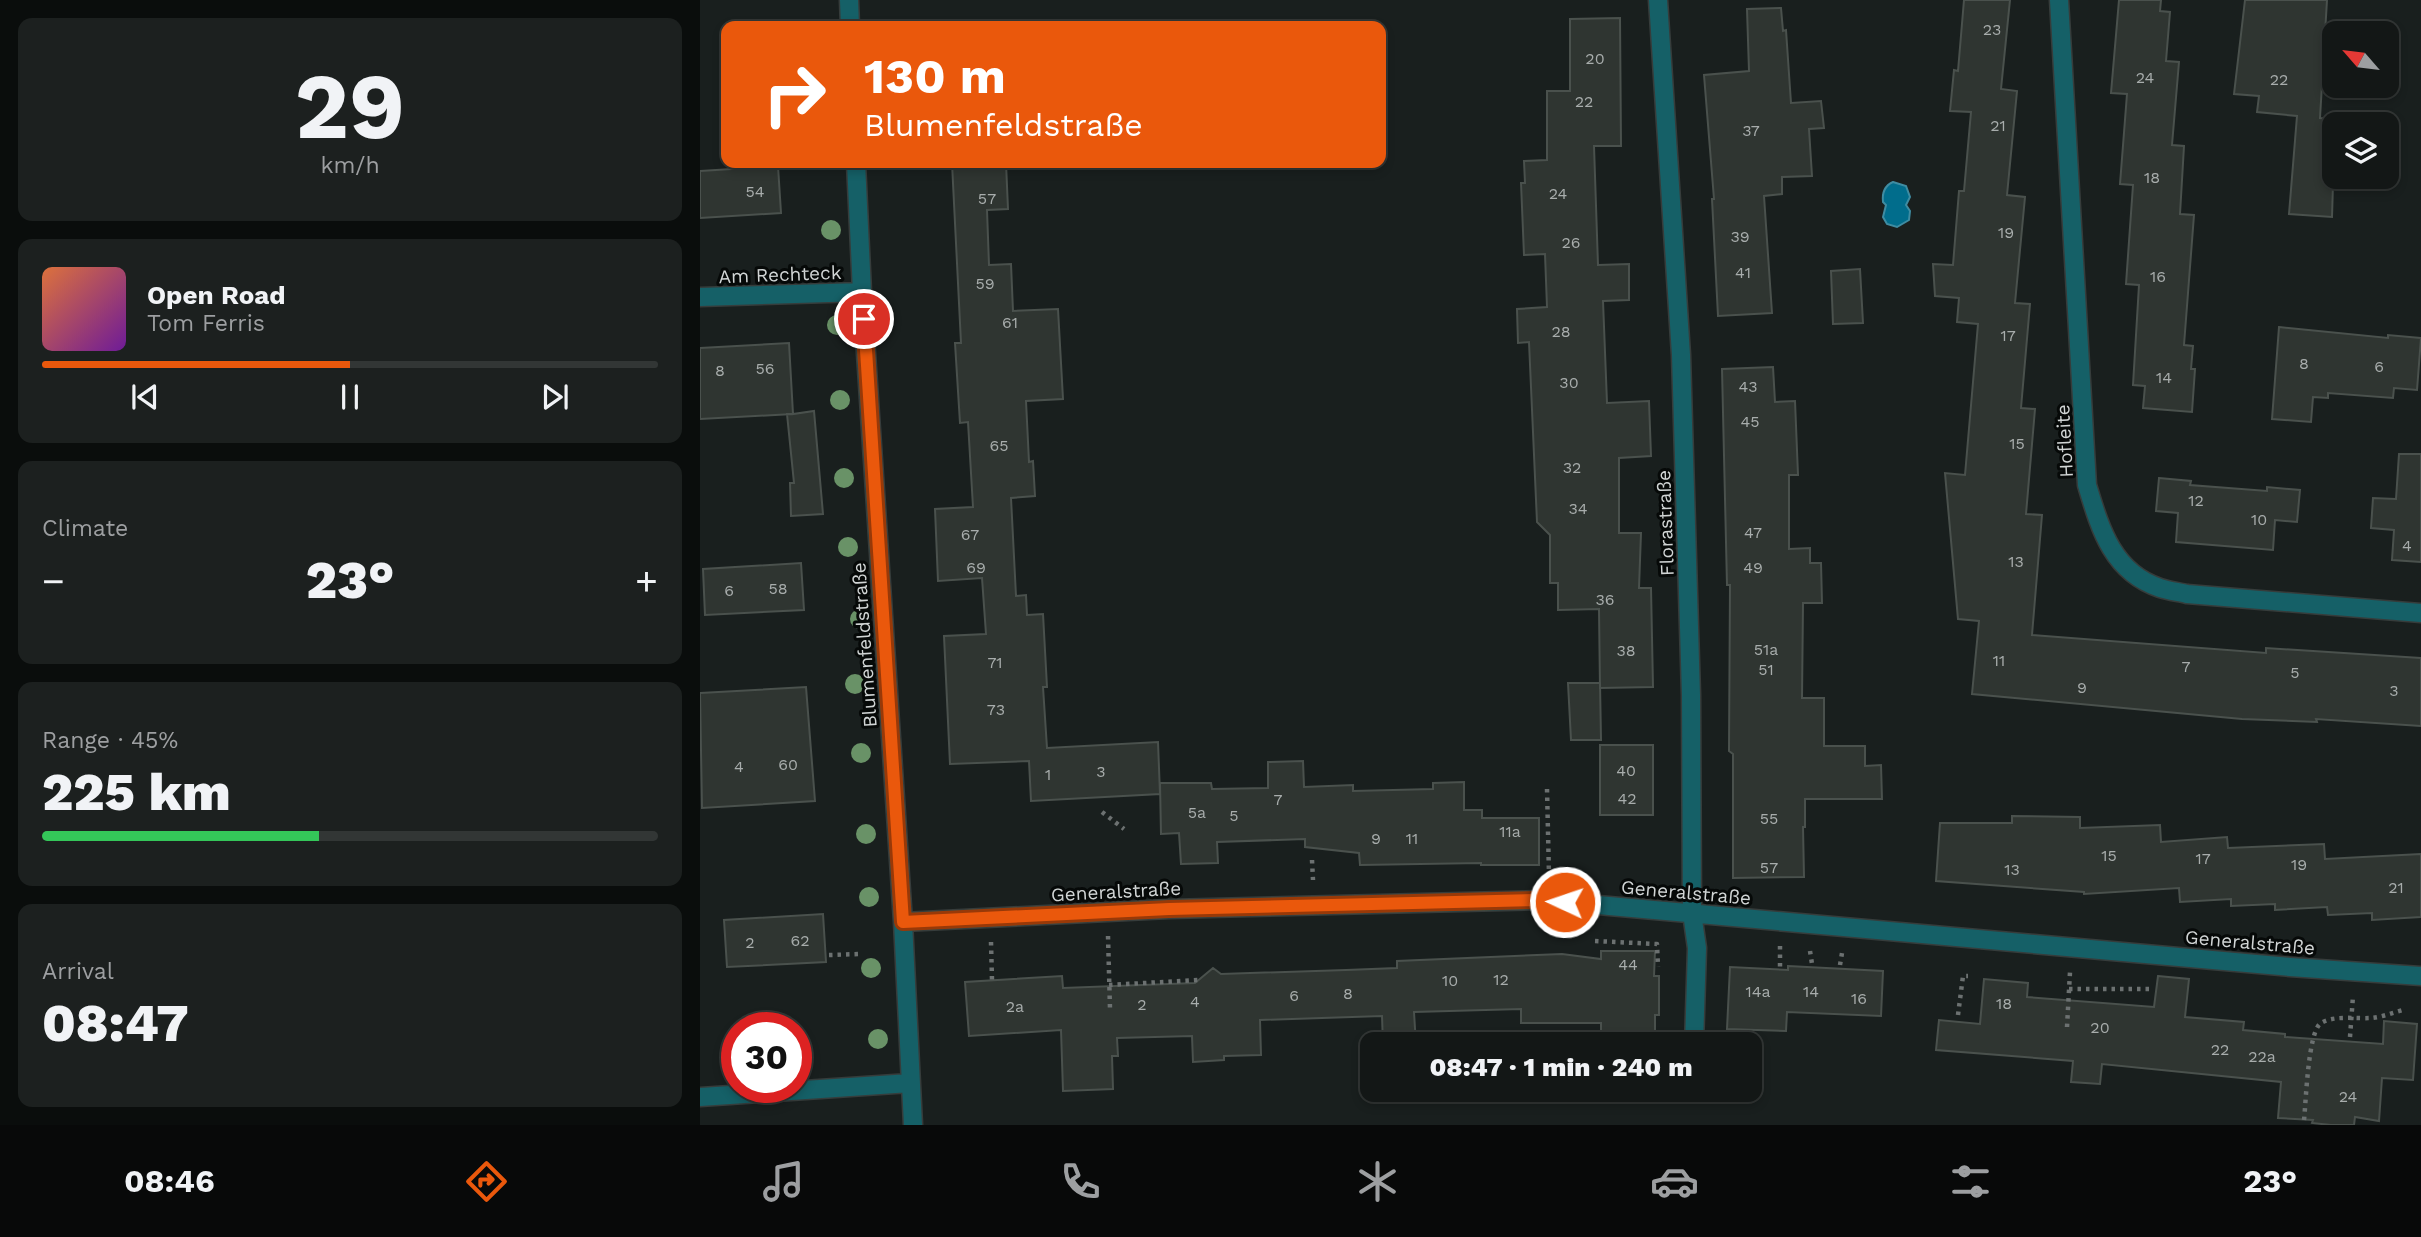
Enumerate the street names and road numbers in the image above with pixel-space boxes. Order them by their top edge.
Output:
street label: Am Rechteck [718,261,842,288]
street label: Hofleite [2051,404,2078,478]
street label: Florastraße [1652,470,1679,576]
street label: Blumenfeldstraße [847,562,882,728]
street label: Generalstraße [1620,875,1752,910]
street label: Generalstraße [1050,877,1182,906]
street label: Generalstraße [2184,925,2316,960]

